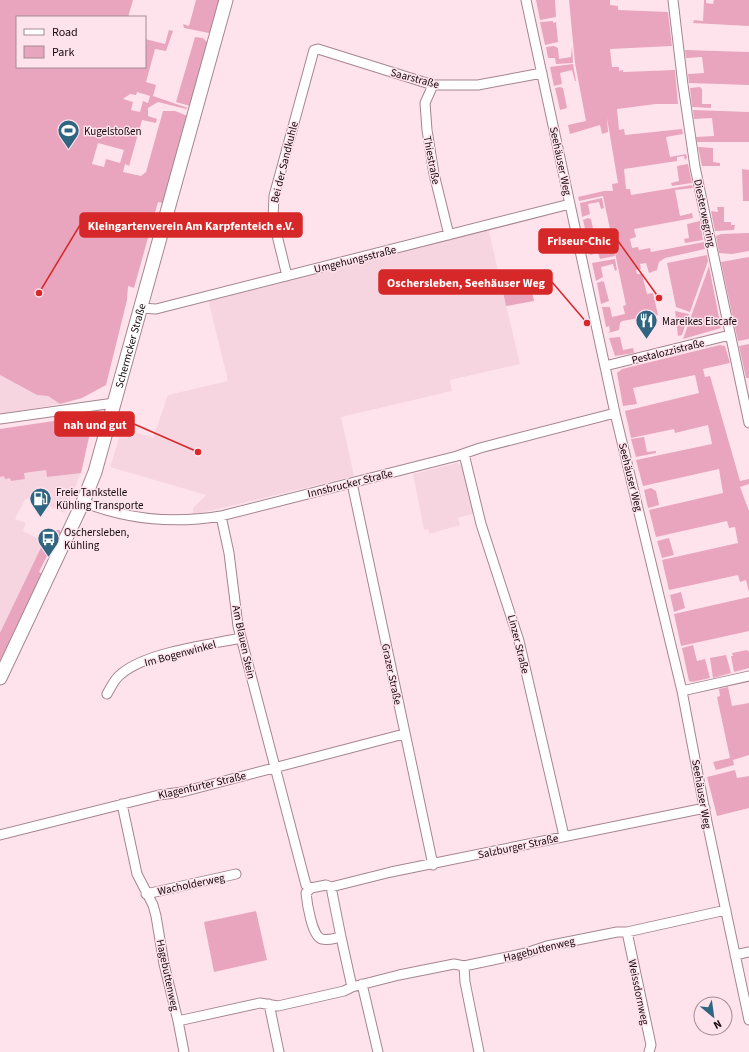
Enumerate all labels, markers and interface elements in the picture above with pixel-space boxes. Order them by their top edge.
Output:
legend [16,16,146,68]
text: Road [52,24,78,41]
text: Park [52,44,74,61]
street label: Saarstraße [389,65,441,92]
sports icon: Kugelstoßen [56,118,82,151]
street label: Bei der Sandkuhle [267,119,302,204]
place label: Kugelstoßen [84,124,142,139]
street label: Seehäuser Weg [546,125,575,197]
street label: Thiestraße [419,135,444,186]
street label: Diesterwegring [690,178,719,249]
callout: Kleingartenverein Am Karpfenteich e.V. [80,213,302,237]
text: Kleingartenverein Am Karpfenteich e.V. [88,218,294,235]
callout: Friseur-Chic [539,229,618,253]
text: Friseur-Chic [547,233,611,250]
street label: Umgehungsstraße [312,242,398,277]
callout: Oschersleben, Seehäuser Weg [379,270,552,294]
text: Oschersleben, Seehäuser Weg [387,275,546,292]
street label: Schermcker Straße [112,301,150,390]
restaurant icon: Mareikes Eiscafe [634,308,660,341]
place label: Mareikes Eiscafe [662,314,738,329]
street label: Pestalozzistraße [630,335,707,368]
callout: nah und gut [55,412,134,436]
text: nah und gut [63,417,127,434]
street label: Seehäuser Weg [615,441,646,513]
street label: Innsbrucker Straße [306,466,395,501]
fuel station icon: Freie Tankstelle Kühling Transporte [27,485,53,518]
place label: Freie Tankstelle Kühling Transporte [56,485,144,513]
bus stop icon: Oschersleben, Kühling [35,525,61,558]
place label: Oschersleben, Kühling [64,525,130,553]
street label: Am Blauen Stein [228,604,259,680]
street label: Linzer Straße [504,613,533,676]
street label: Im Bogenwinkel [143,637,218,670]
street label: Grazer Straße [378,642,405,707]
street label: Seehäuser Weg [688,758,715,830]
street label: Klagenfurter Straße [157,768,248,803]
street label: Salzburger Straße [477,831,560,862]
street label: Wacholderweg [156,870,226,899]
street label: Hagebuttenweg [502,933,577,966]
street label: Hagebuttenweg [153,938,183,1013]
street label: Weissdornweg [624,958,653,1027]
north arrow [693,996,733,1036]
text: N [711,1016,724,1033]

